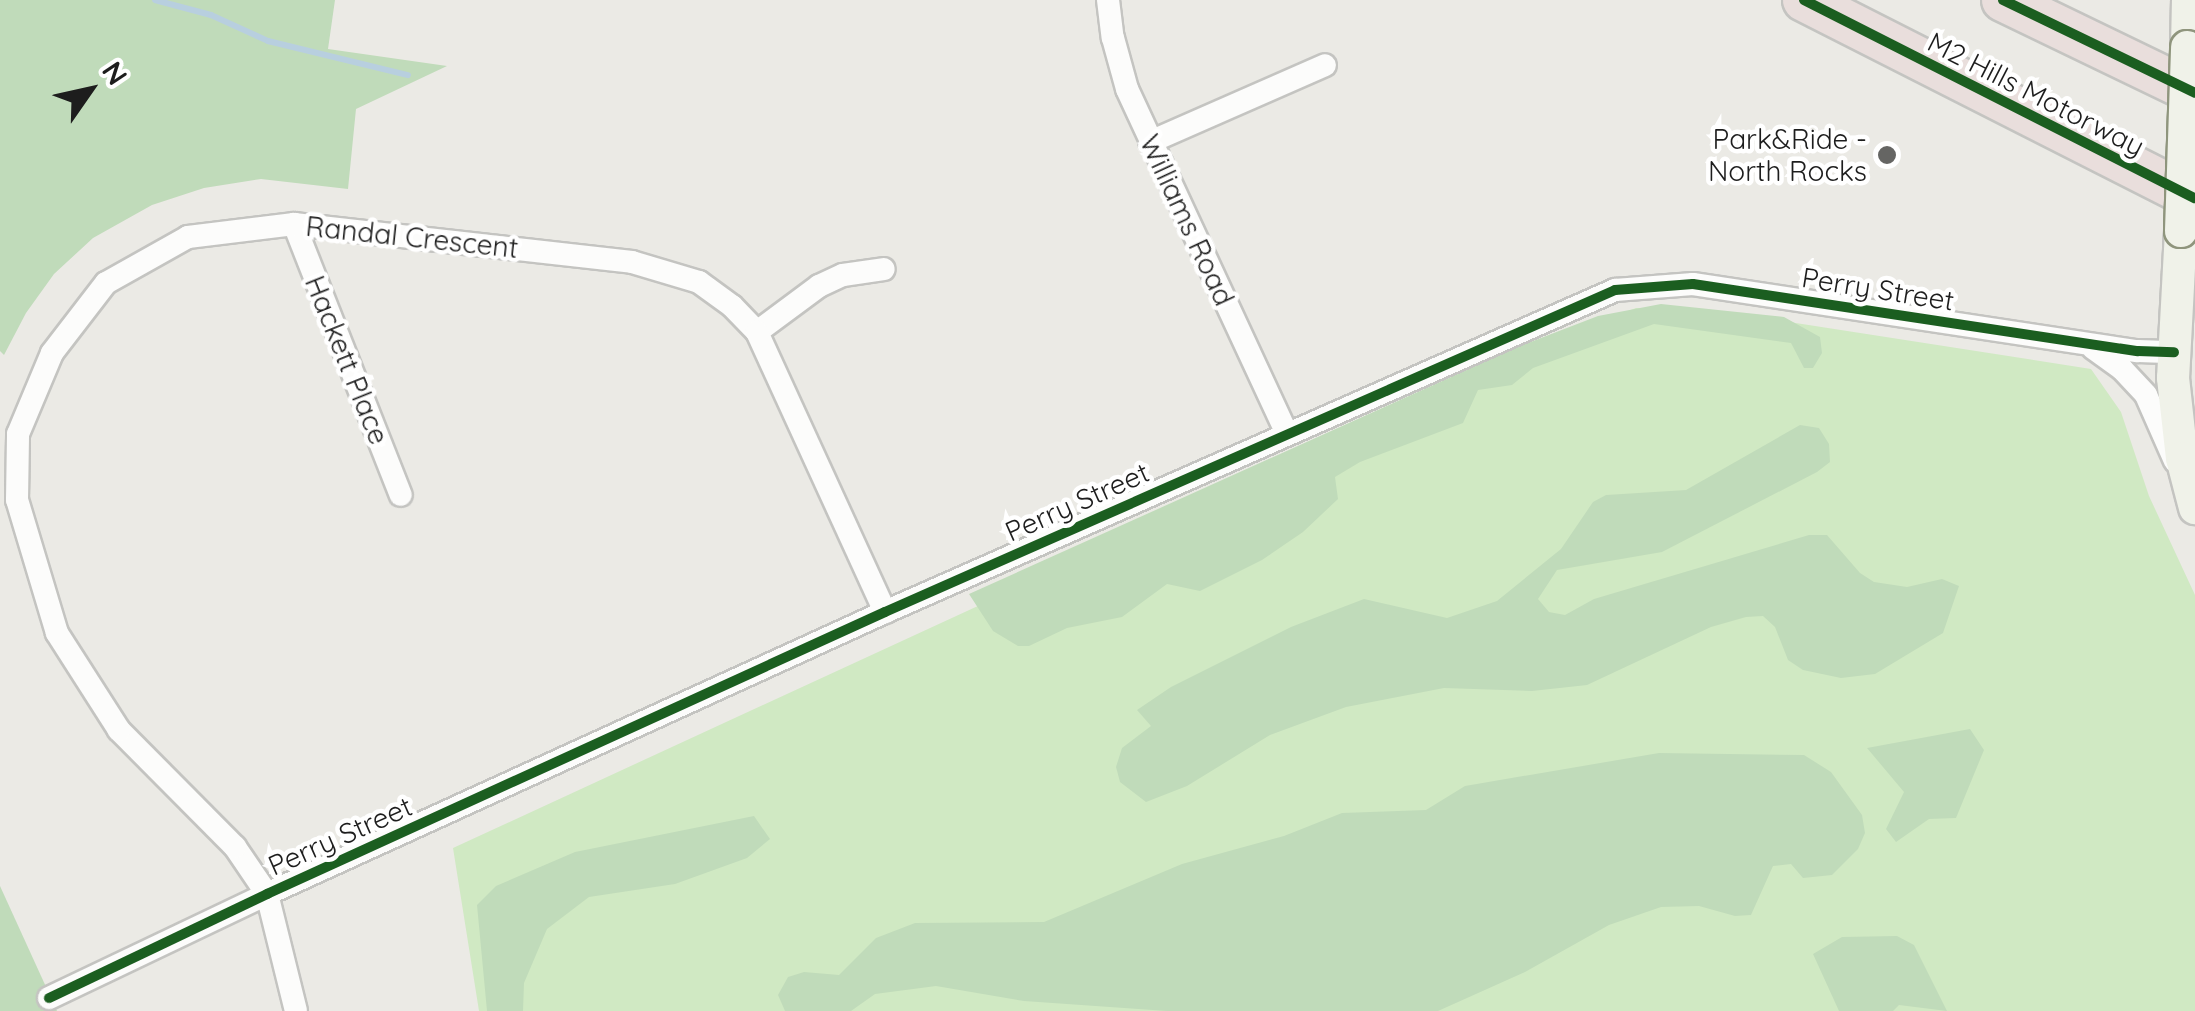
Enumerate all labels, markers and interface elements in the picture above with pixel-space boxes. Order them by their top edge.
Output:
street label: M2 Hills Motorway [1922,25,2150,163]
north arrow [40,40,140,140]
text: N [95,55,136,91]
place label: Park&Ride - North Rocks [1708,122,1867,188]
street label: Williams Road [1133,129,1241,311]
marker: Park&Ride - North Rocks [1876,144,1898,166]
street label: Randal Crescent [304,209,520,265]
street label: Perry Street [1799,260,1957,318]
street label: Hackett Place [298,271,396,449]
street label: Perry Street [1000,455,1154,549]
street label: Perry Street [263,789,417,883]

